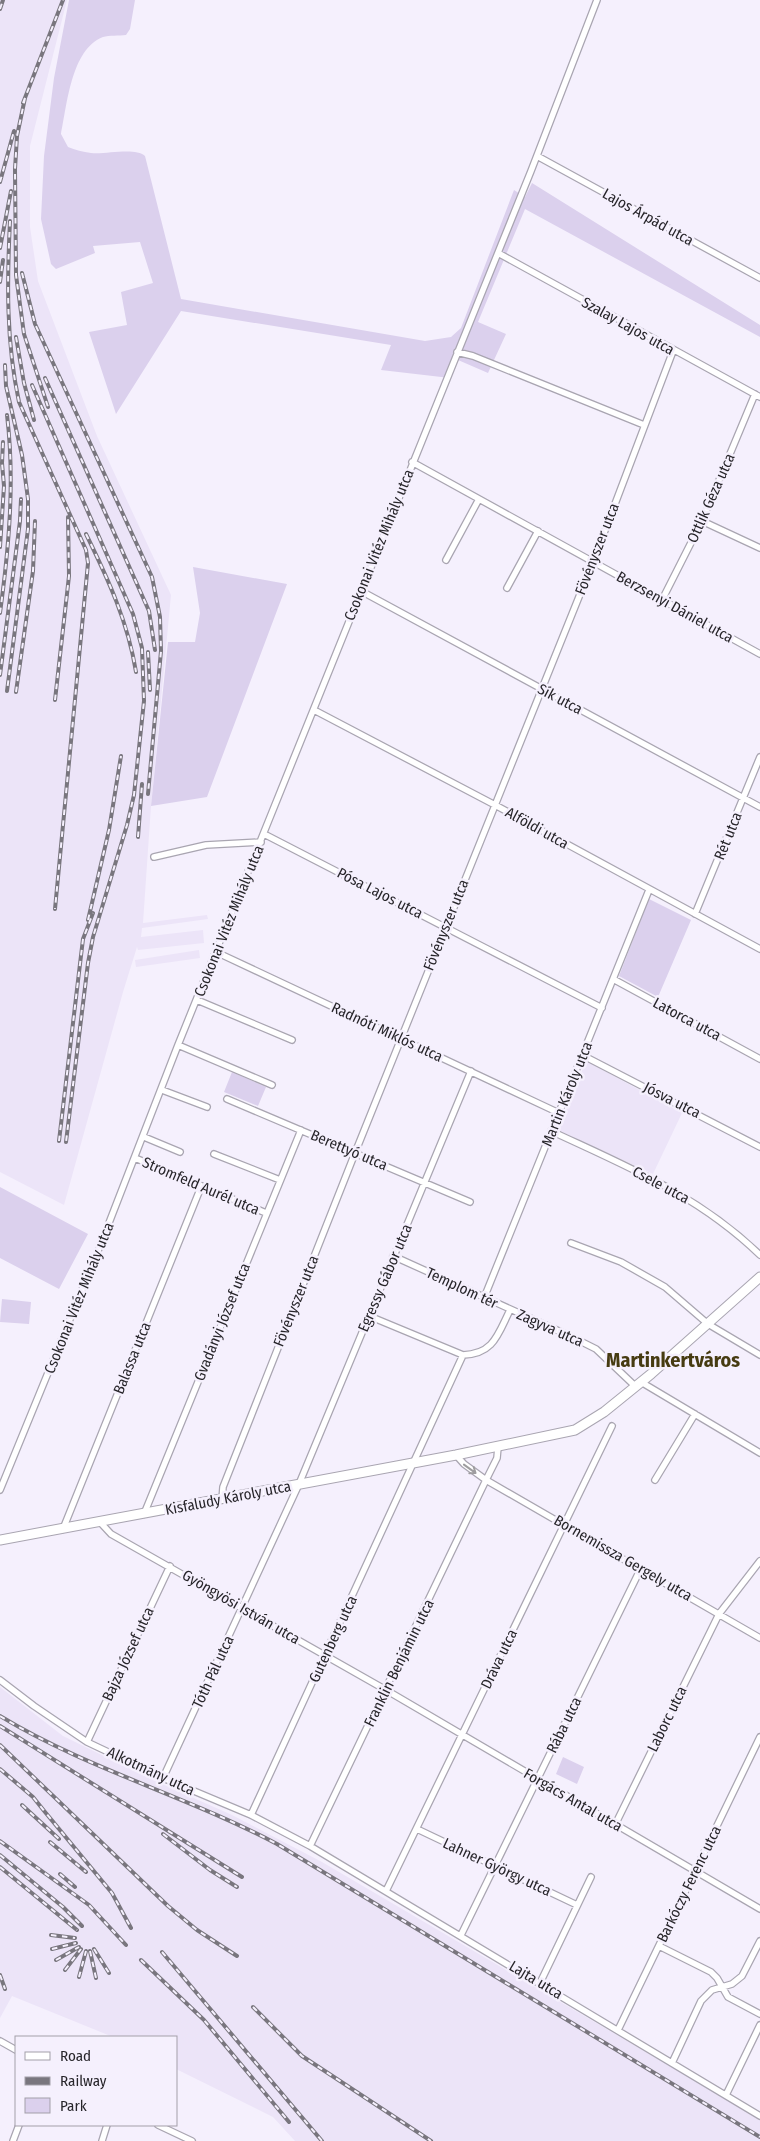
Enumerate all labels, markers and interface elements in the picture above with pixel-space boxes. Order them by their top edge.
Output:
street label: Lajos Árpád utca [599,185,697,249]
street label: Szalay Lajos utca [579,293,677,359]
street label: Ottlik Géza utca [683,450,739,546]
street label: Csokonai Vitéz Mihály utca [340,467,418,623]
street label: Fövényszer utca [571,501,623,597]
street label: Berzsenyi Dániel utca [613,567,737,647]
street label: Sík utca [535,680,585,718]
street label: Alföldi utca [502,803,572,853]
street label: Rét utca [710,809,746,863]
street label: Csokonai Vitéz Mihály utca [190,843,268,999]
street label: Pósa Lajos utca [334,864,426,922]
street label: Fövényszer utca [420,877,472,973]
street label: Latorca utca [650,994,724,1044]
street label: Radnóti Miklós utca [328,998,446,1066]
street label: Martin Károly utca [538,1039,596,1149]
street label: Jósva utca [640,1078,704,1122]
street label: Berettyó utca [308,1126,390,1174]
street label: Stromfeld Aurél utca [140,1153,262,1219]
street label: Csele utca [629,1162,693,1208]
street label: Csokonai Vitéz Mihály utca [40,1220,118,1376]
street label: Egressy Gábor utca [354,1221,416,1335]
street label: Fövényszer utca [270,1253,322,1349]
street label: Gvadányi József utca [190,1260,254,1384]
street label: Templom tér [423,1264,501,1313]
street label: Zagyva utca [514,1305,586,1351]
street label: Balassa utca [109,1319,155,1397]
district label: Martinkertváros [606,1348,740,1372]
one-way arrow [463,1463,476,1474]
street label: Kisfaludy Károly utca [164,1477,292,1519]
street label: Bornemissza Gergely utca [551,1511,695,1605]
street label: Gyöngyösi István utca [179,1566,303,1648]
street label: Gutenberg utca [305,1593,361,1685]
street label: Franklin Benjámin utca [360,1596,438,1730]
street label: Bajza József utca [98,1604,158,1704]
street label: Dráva utca [477,1626,521,1692]
street label: Tóth Pál utca [188,1633,238,1711]
street label: Laborc utca [643,1683,691,1755]
street label: Rába utca [543,1694,585,1756]
street label: Alkotmány utca [104,1743,198,1799]
street label: Forgács Antal utca [520,1764,626,1836]
street label: Barkóczy Ferenc utca [653,1823,725,1945]
street label: Lahner György utca [440,1834,554,1900]
street label: Lajta utca [506,1957,566,2003]
legend [15,2036,178,2126]
text: Road [60,2047,91,2065]
text: Railway [60,2072,107,2090]
text: Park [60,2097,87,2115]

